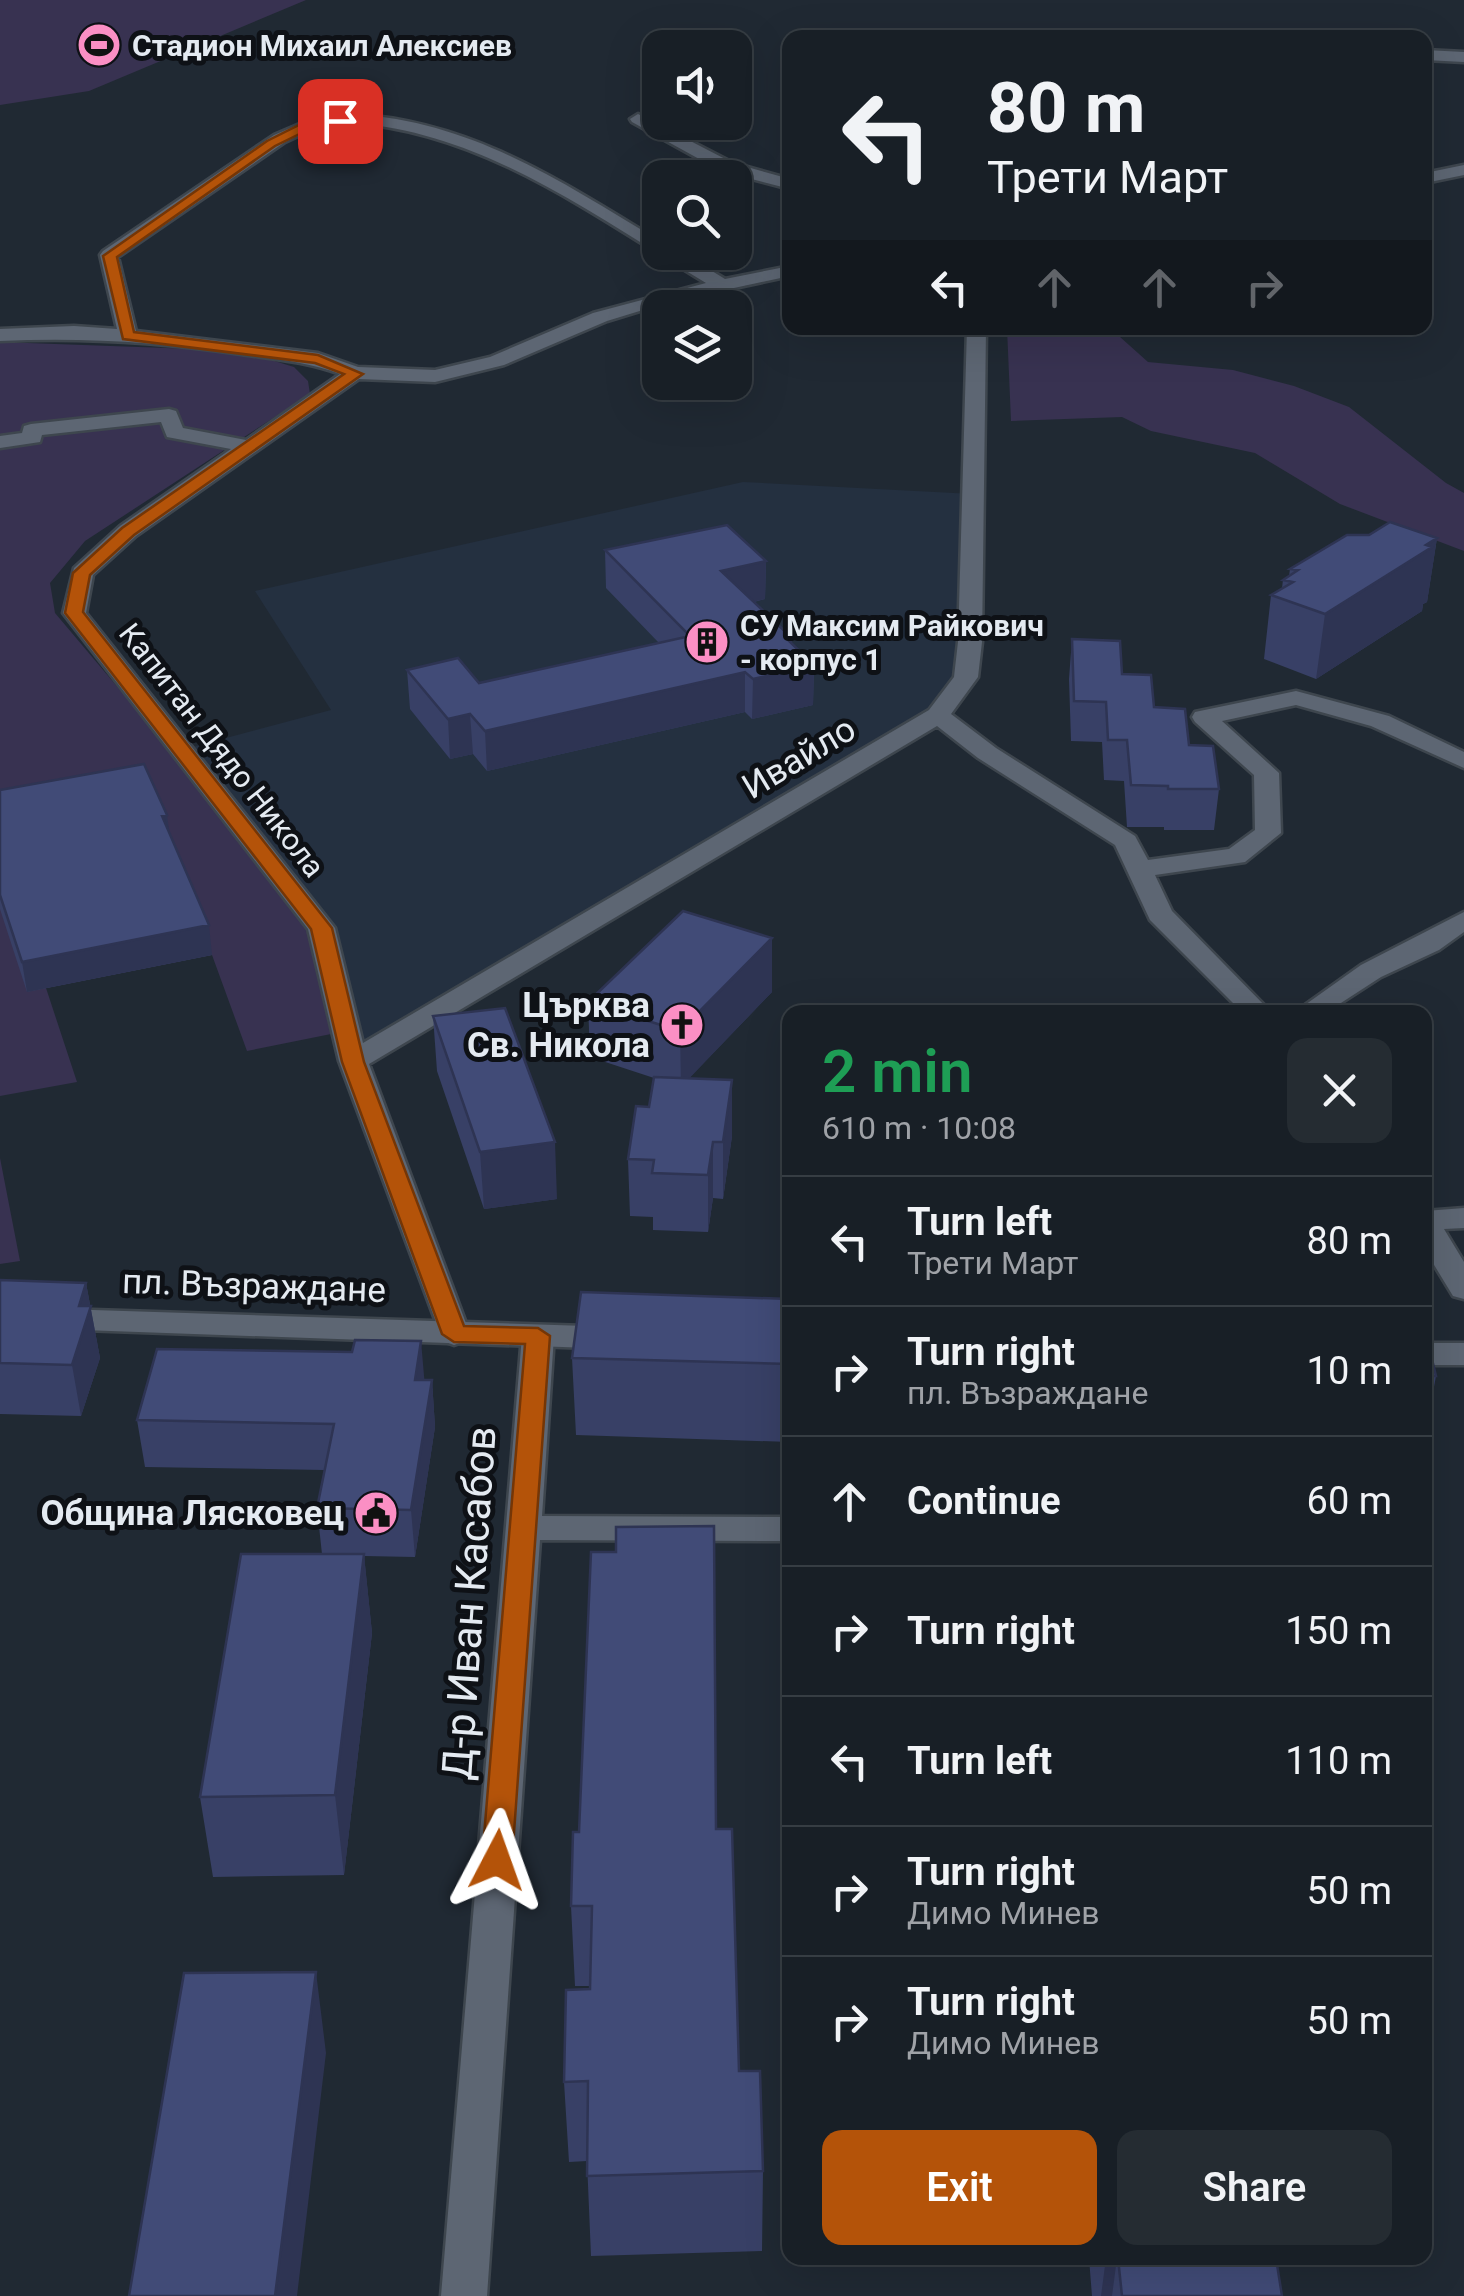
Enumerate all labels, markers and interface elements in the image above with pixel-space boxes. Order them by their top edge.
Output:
sports icon: Стадион Михаил Алексиев [76,22,122,68]
place label: Стадион Михаил Алексиев [132,28,512,63]
map controls [642,30,752,400]
button: sound [642,30,752,140]
text: 80 m [987,67,1145,149]
icon: left [822,70,952,200]
pin [298,79,383,164]
icon: arrive [313,94,368,149]
text: Трети Март [987,151,1228,204]
button: search [642,160,752,270]
icon: left [922,260,977,315]
icon: ahead [1027,260,1082,315]
icon: ahead [1132,260,1187,315]
icon: right [1237,260,1292,315]
button: layers [642,290,752,400]
place label: СУ Максим Райкович - корпус 1 [740,608,1044,677]
street label: Капитан Дядо Никола [112,616,332,884]
building icon: СУ Максим Райкович - корпус 1 [684,619,730,665]
street label: Ивайло [735,708,863,808]
place label: Църква Св. Никола [467,985,650,1066]
church icon: Църква Св. Никола [659,1002,705,1048]
text: 2 min [822,1036,972,1107]
button: close [1287,1038,1392,1143]
text: 610 m · 10:08 [822,1109,1016,1147]
text: Turn left [907,1200,1052,1244]
icon: left [822,1214,877,1269]
text: 80 m [1307,1219,1392,1263]
text: Трети Март [907,1244,1078,1282]
street label: пл. Възраждане [121,1261,387,1311]
text: Turn right [907,1330,1075,1374]
icon: right [822,1344,877,1399]
text: 10 m [1307,1349,1392,1393]
text: пл. Възраждане [907,1374,1148,1412]
street label: Д-р Иван Касабов [432,1424,506,1782]
icon: ahead [822,1474,877,1529]
text: Continue [907,1479,1061,1523]
text: 60 m [1307,1479,1392,1523]
public building icon: Община Лясковец [353,1490,399,1536]
place label: Община Лясковец [40,1493,344,1534]
icon: right [822,1604,877,1659]
text: Turn right [907,1609,1075,1653]
text: 150 m [1285,1609,1392,1653]
icon: left [822,1734,877,1789]
text: Turn left [907,1739,1052,1783]
text: 110 m [1285,1739,1392,1783]
position arrow [445,1808,549,1912]
text: Turn right [907,1850,1075,1894]
icon: right [822,1864,877,1919]
text: 50 m [1307,1869,1392,1913]
text: Димо Минев [907,1894,1100,1932]
text: Turn right [907,1980,1075,2024]
icon: right [822,1994,877,2049]
text: 50 m [1307,1999,1392,2043]
text: Димо Минев [907,2024,1100,2062]
button: Exit [822,2130,1097,2245]
button: Share [1117,2130,1392,2245]

